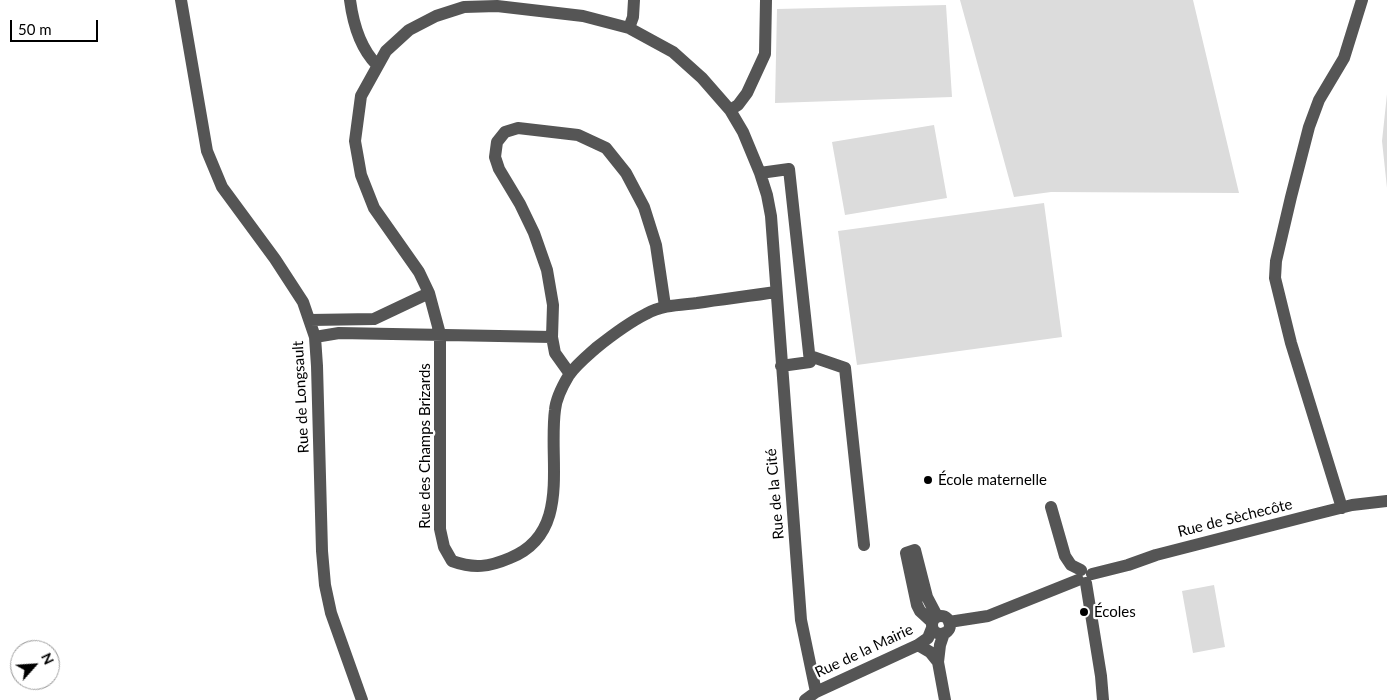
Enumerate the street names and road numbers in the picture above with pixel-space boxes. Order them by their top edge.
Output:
street label: Rue de Longsault [289,340,313,454]
street label: Rue des Champs Brizards [416,363,434,529]
street label: Rue de la Cité [762,448,788,540]
street label: Rue de Sèchecôte [1176,495,1294,541]
street label: Rue de la Mairie [812,620,916,682]

